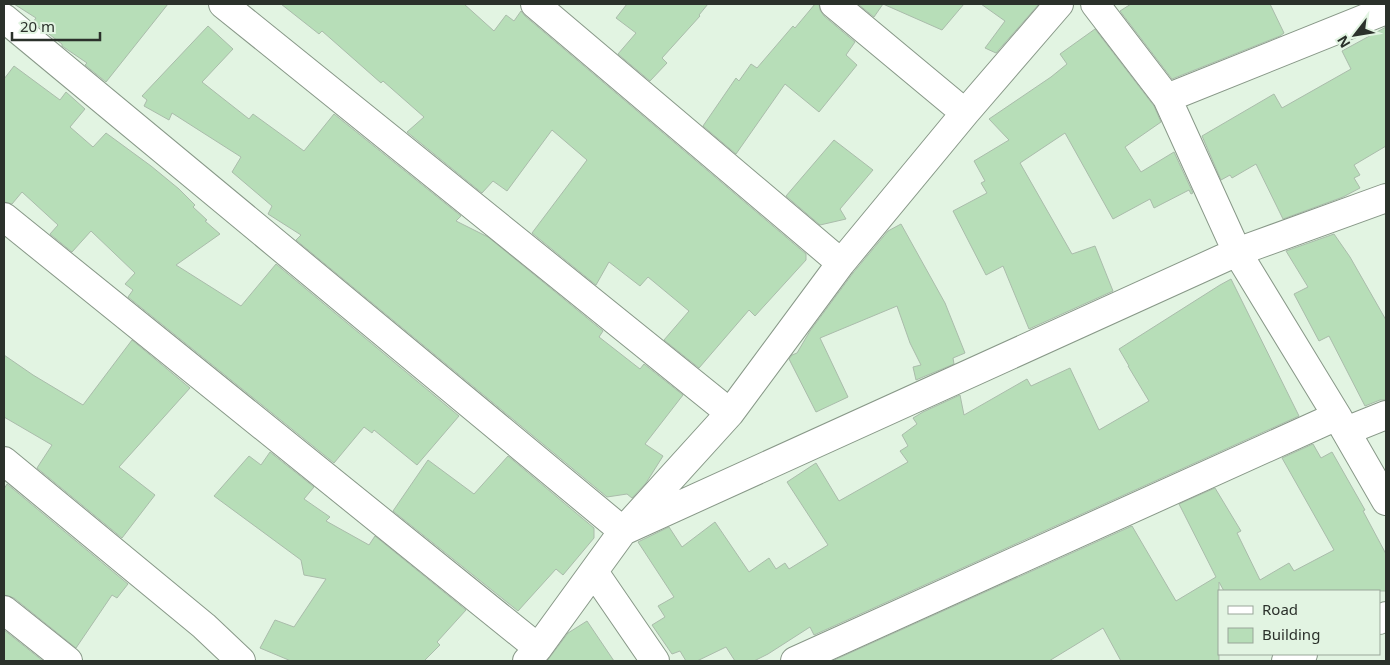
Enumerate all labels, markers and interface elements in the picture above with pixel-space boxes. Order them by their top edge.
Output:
scale bar [12,10,100,42]
north arrow [1330,10,1380,60]
text: 20 m [20,16,55,36]
text: N [1332,32,1355,52]
legend [1218,590,1380,655]
text: Road [1262,599,1298,619]
text: Building [1262,624,1320,644]

